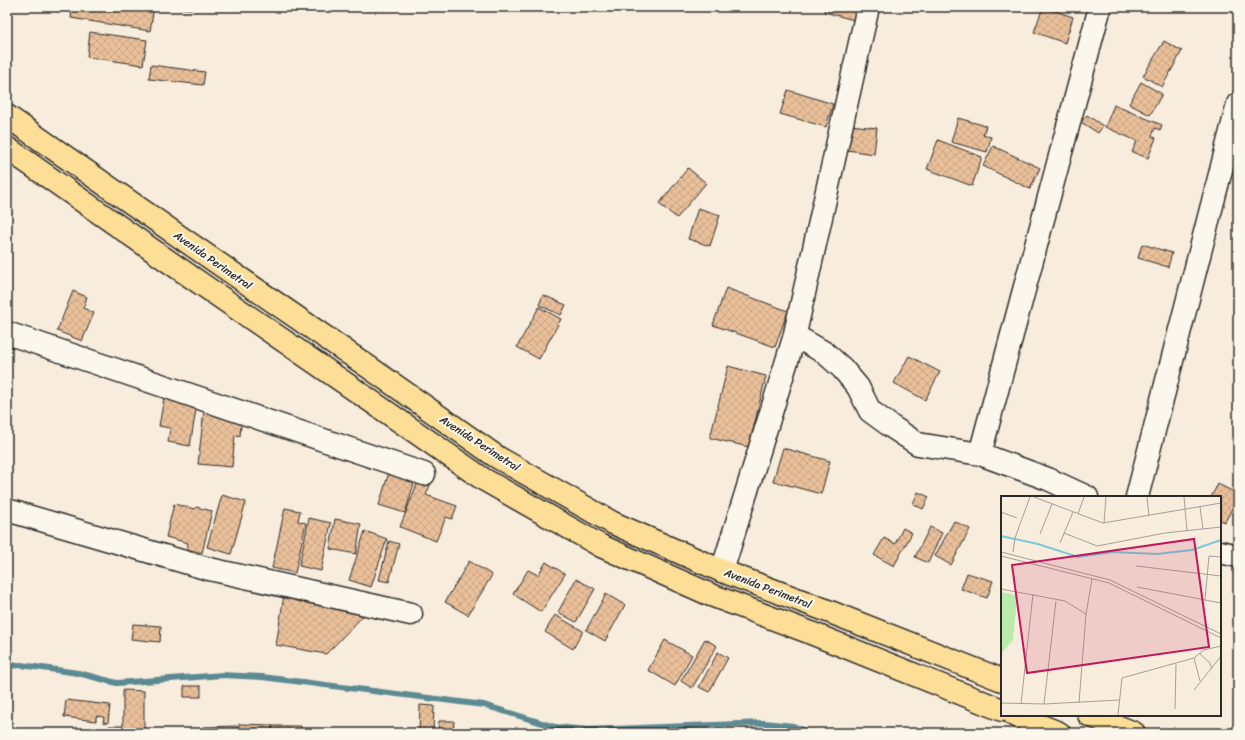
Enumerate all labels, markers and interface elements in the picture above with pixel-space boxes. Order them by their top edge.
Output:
street label: Avenida Perimetral [169,226,257,295]
street label: Avenida Perimetral [435,410,524,477]
inset map [1001,496,1221,716]
street label: Avenida Perimetral [720,563,815,614]

